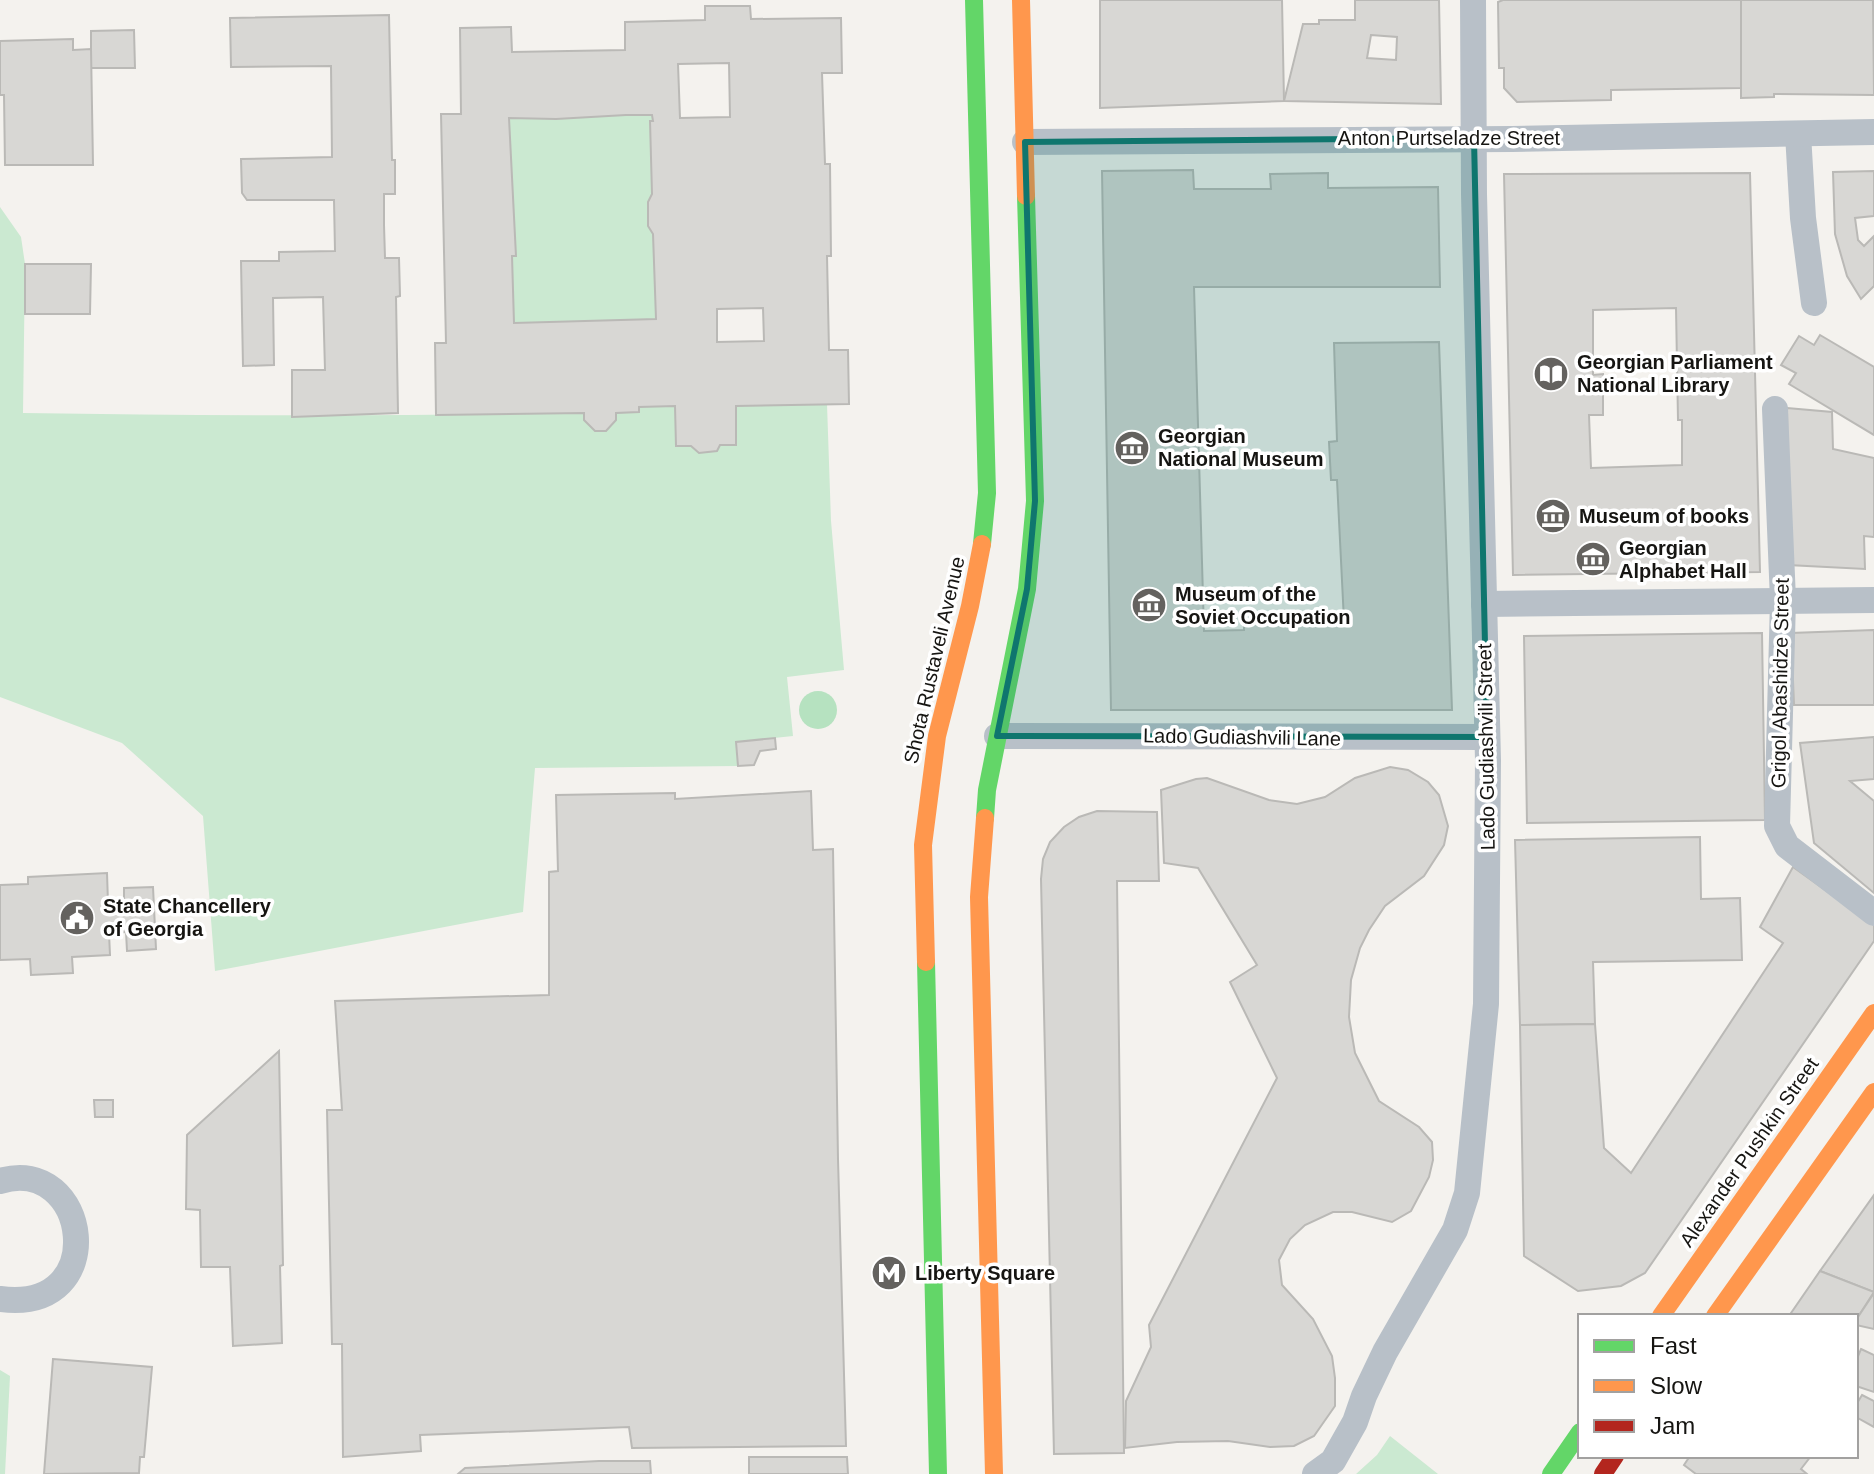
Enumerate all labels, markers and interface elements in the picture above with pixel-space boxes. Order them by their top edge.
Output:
street label: Anton Purtseladze Street [1338,127,1561,149]
place label: Georgian Parliament National Library [1577,351,1773,396]
library icon: Georgian Parliament National Library [1532,355,1570,393]
place label: Georgian National Museum [1158,425,1324,470]
museum icon: Georgian National Museum [1113,429,1151,467]
museum icon: Museum of books [1534,497,1572,535]
place label: Museum of books [1579,505,1749,527]
place label: Georgian Alphabet Hall [1619,537,1747,582]
museum icon: Georgian Alphabet Hall [1574,540,1612,578]
street label: Shota Rustaveli Avenue [899,554,969,766]
street label: Grigol Abashidze Street [1767,577,1793,788]
place label: Museum of the Soviet Occupation [1175,583,1351,628]
museum icon: Museum of the Soviet Occupation [1130,586,1168,624]
street label: Lado Gudiashvili Street [1473,643,1499,851]
street label: Lado Gudiashvili Lane [1143,724,1341,750]
place label: State Chancellery of Georgia [103,895,272,940]
public building icon: State Chancellery of Georgia [58,899,96,937]
street label: Alexander Pushkin Street [1675,1053,1823,1251]
metro station icon: Liberty Square [870,1254,908,1292]
place label: Liberty Square [915,1262,1055,1284]
legend [1578,1314,1858,1458]
text: Fast [1650,1332,1697,1359]
text: Slow [1650,1372,1703,1399]
text: Jam [1650,1412,1695,1439]

